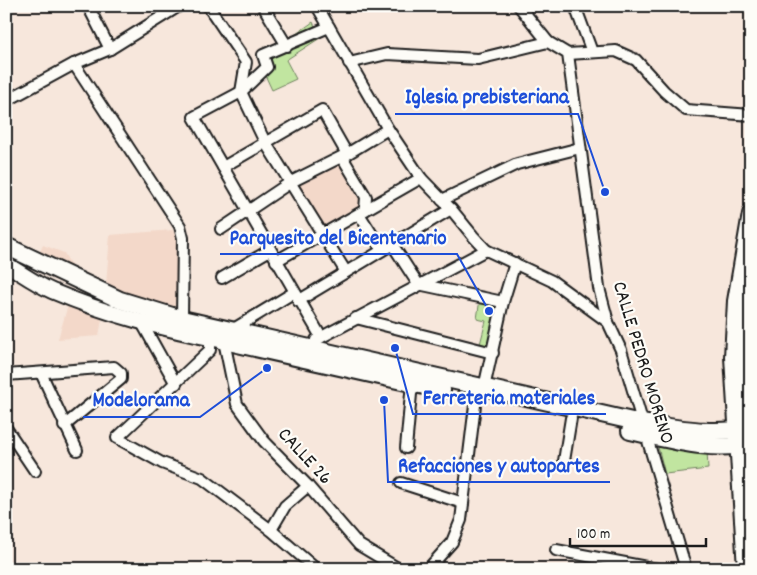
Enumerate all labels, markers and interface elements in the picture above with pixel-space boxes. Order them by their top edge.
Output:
callout: Iglesia prebisteriana [395,78,578,114]
text: Iglesia prebisteriana [405,84,570,114]
callout: Parquesito del Bicentenario [220,218,457,254]
text: Parquesito del Bicentenario [230,225,447,255]
street label: CALLE PEDRO MORENO [604,278,680,448]
callout: Ferreteria materiales [413,378,606,414]
callout: Modelorama [83,381,200,417]
text: Ferreteria materiales [423,385,595,415]
text: Modelorama [93,387,191,417]
street label: CALLE 26 [270,422,338,492]
callout: Refacciones y autopartes [388,446,610,482]
text: Refacciones y autopartes [398,453,600,483]
scale bar [570,515,706,547]
text: 100 m [577,524,610,546]

